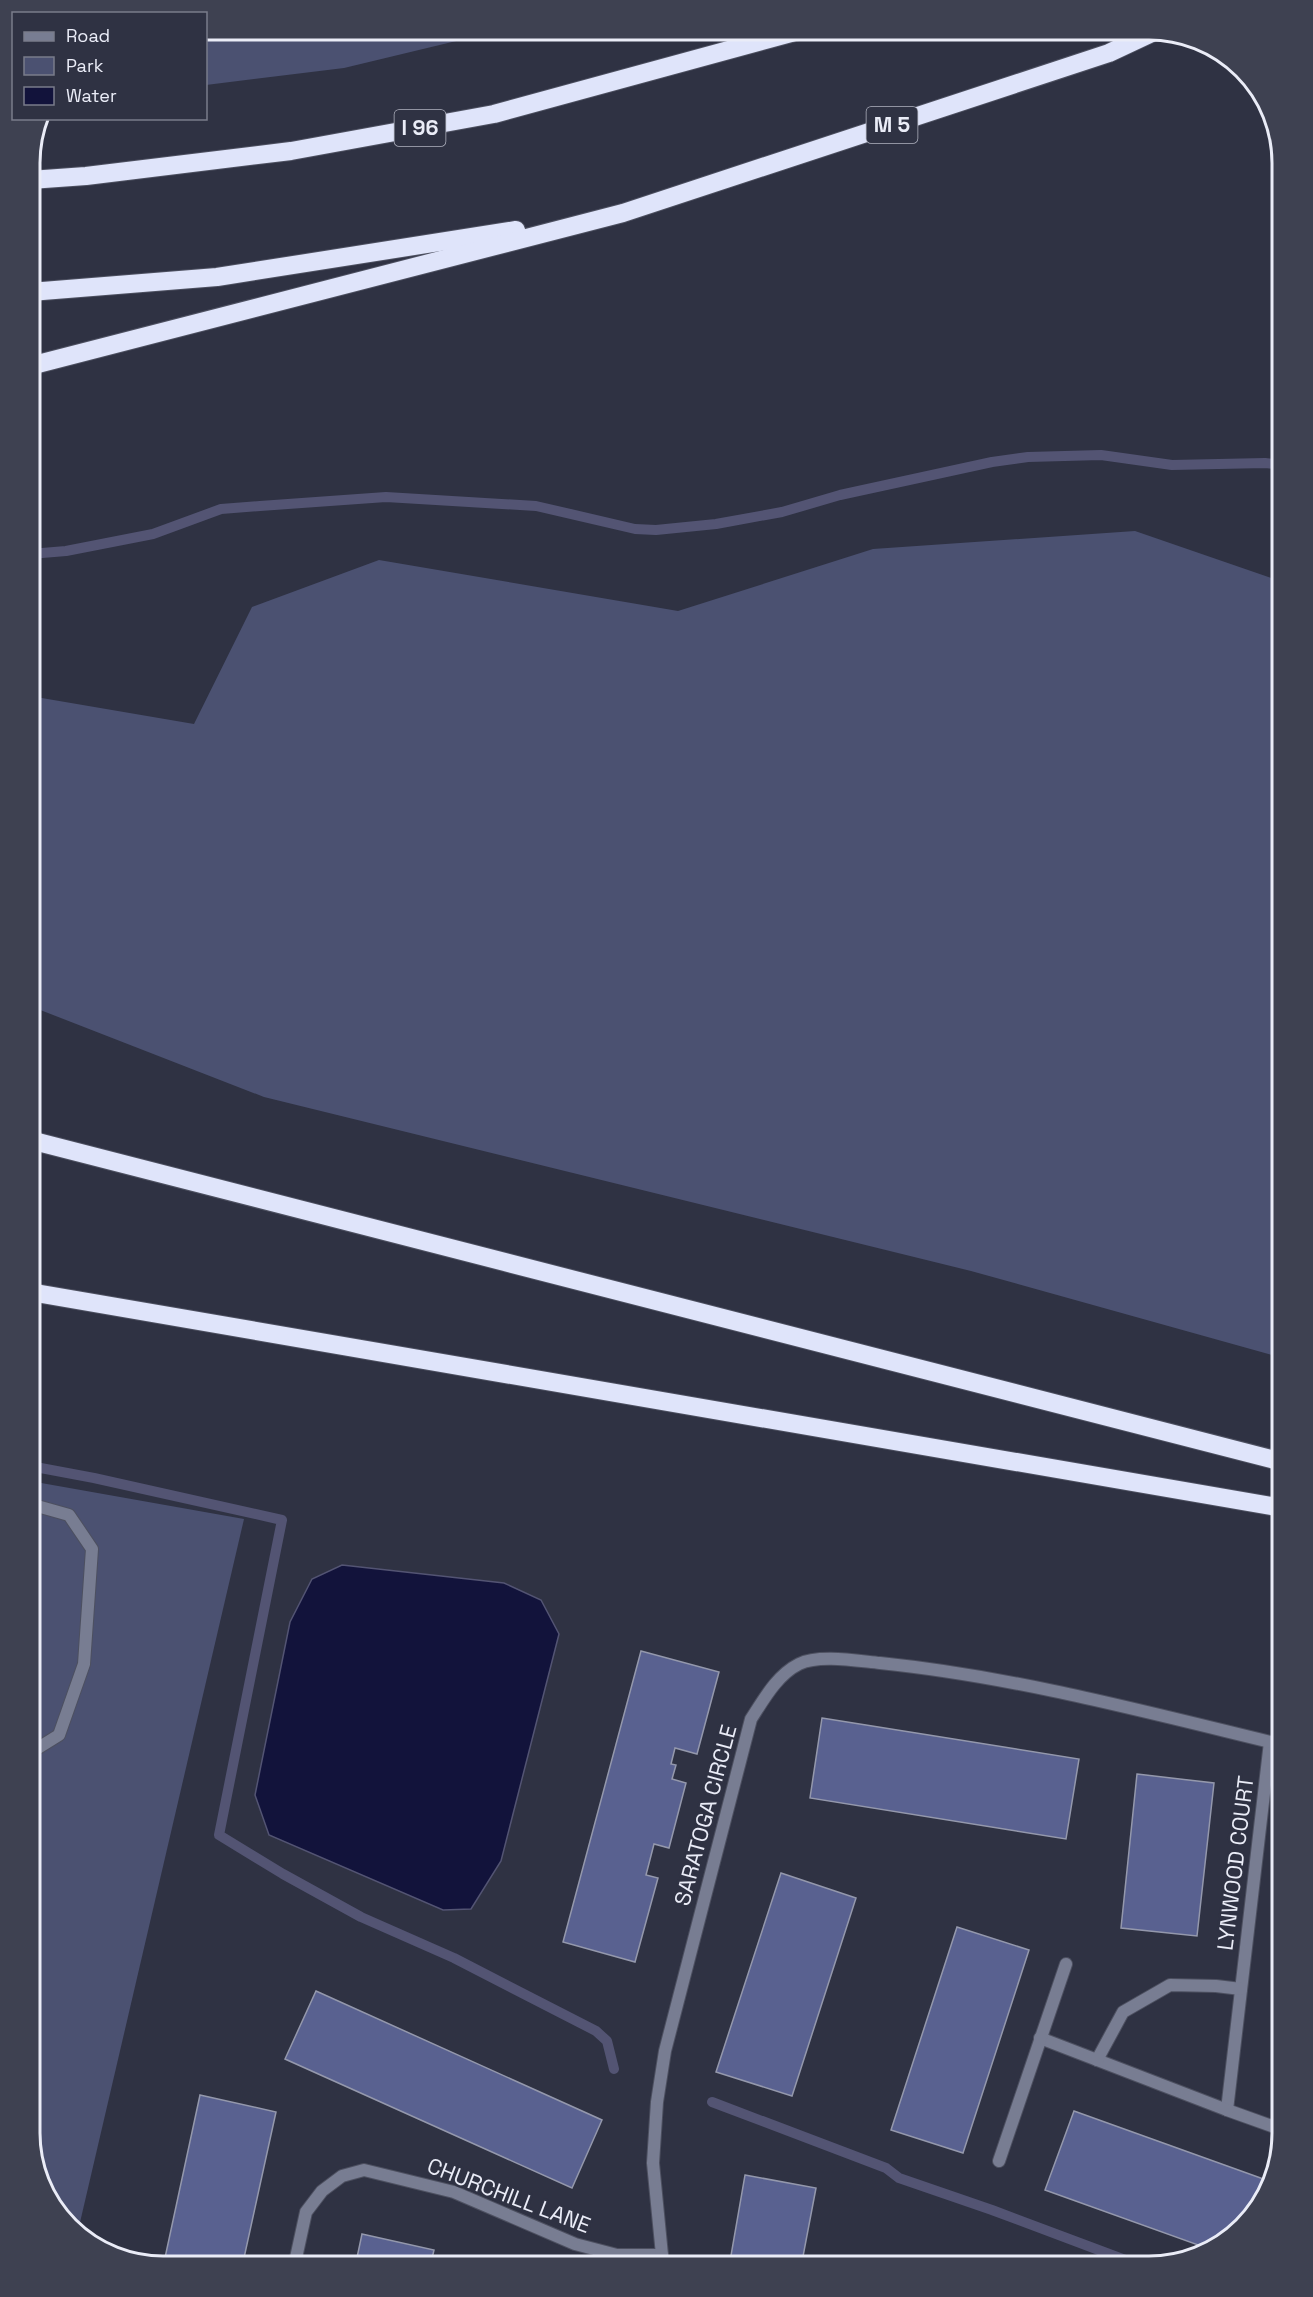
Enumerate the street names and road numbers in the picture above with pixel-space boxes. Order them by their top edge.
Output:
road number: M 5 [866,107,918,143]
road number: I 96 [394,110,446,146]
street label: SARATOGA CIRCLE [667,1722,743,1908]
street label: LYNWOOD COURT [1210,1774,1260,1952]
street label: CHURCHILL LANE [423,2151,595,2239]

